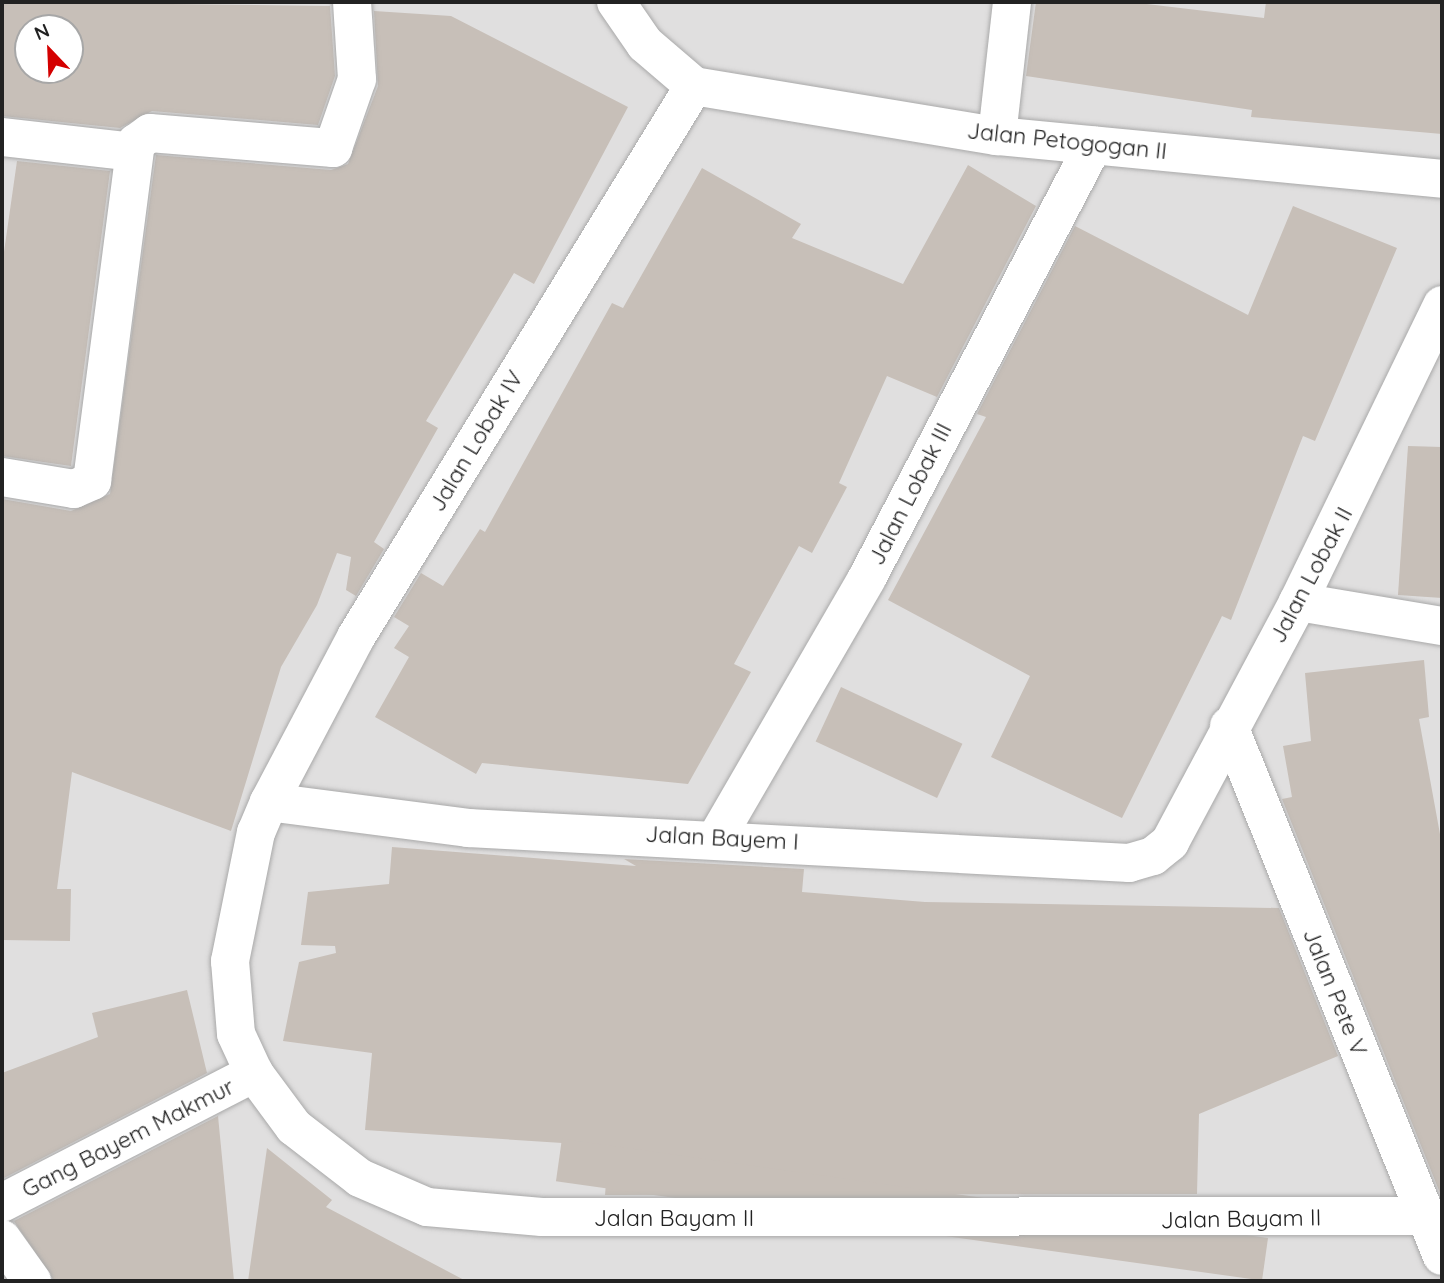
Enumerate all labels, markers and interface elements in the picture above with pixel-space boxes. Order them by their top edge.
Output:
north arrow [14,14,84,84]
text: N [30,18,53,45]
street label: Jalan Petogogan II [966,117,1168,165]
street label: Jalan Lobak IV [423,366,529,516]
street label: Jalan Lobak III [862,418,958,570]
street label: Jalan Lobak II [1264,502,1358,648]
street label: Jalan Bayem I [645,820,799,856]
street label: Jalan Pete V [1297,924,1373,1060]
street label: Gang Bayem Makmur [17,1072,239,1204]
street label: Jalan Bayam II [594,1204,754,1232]
street label: Jalan Bayam II [1160,1204,1322,1234]

